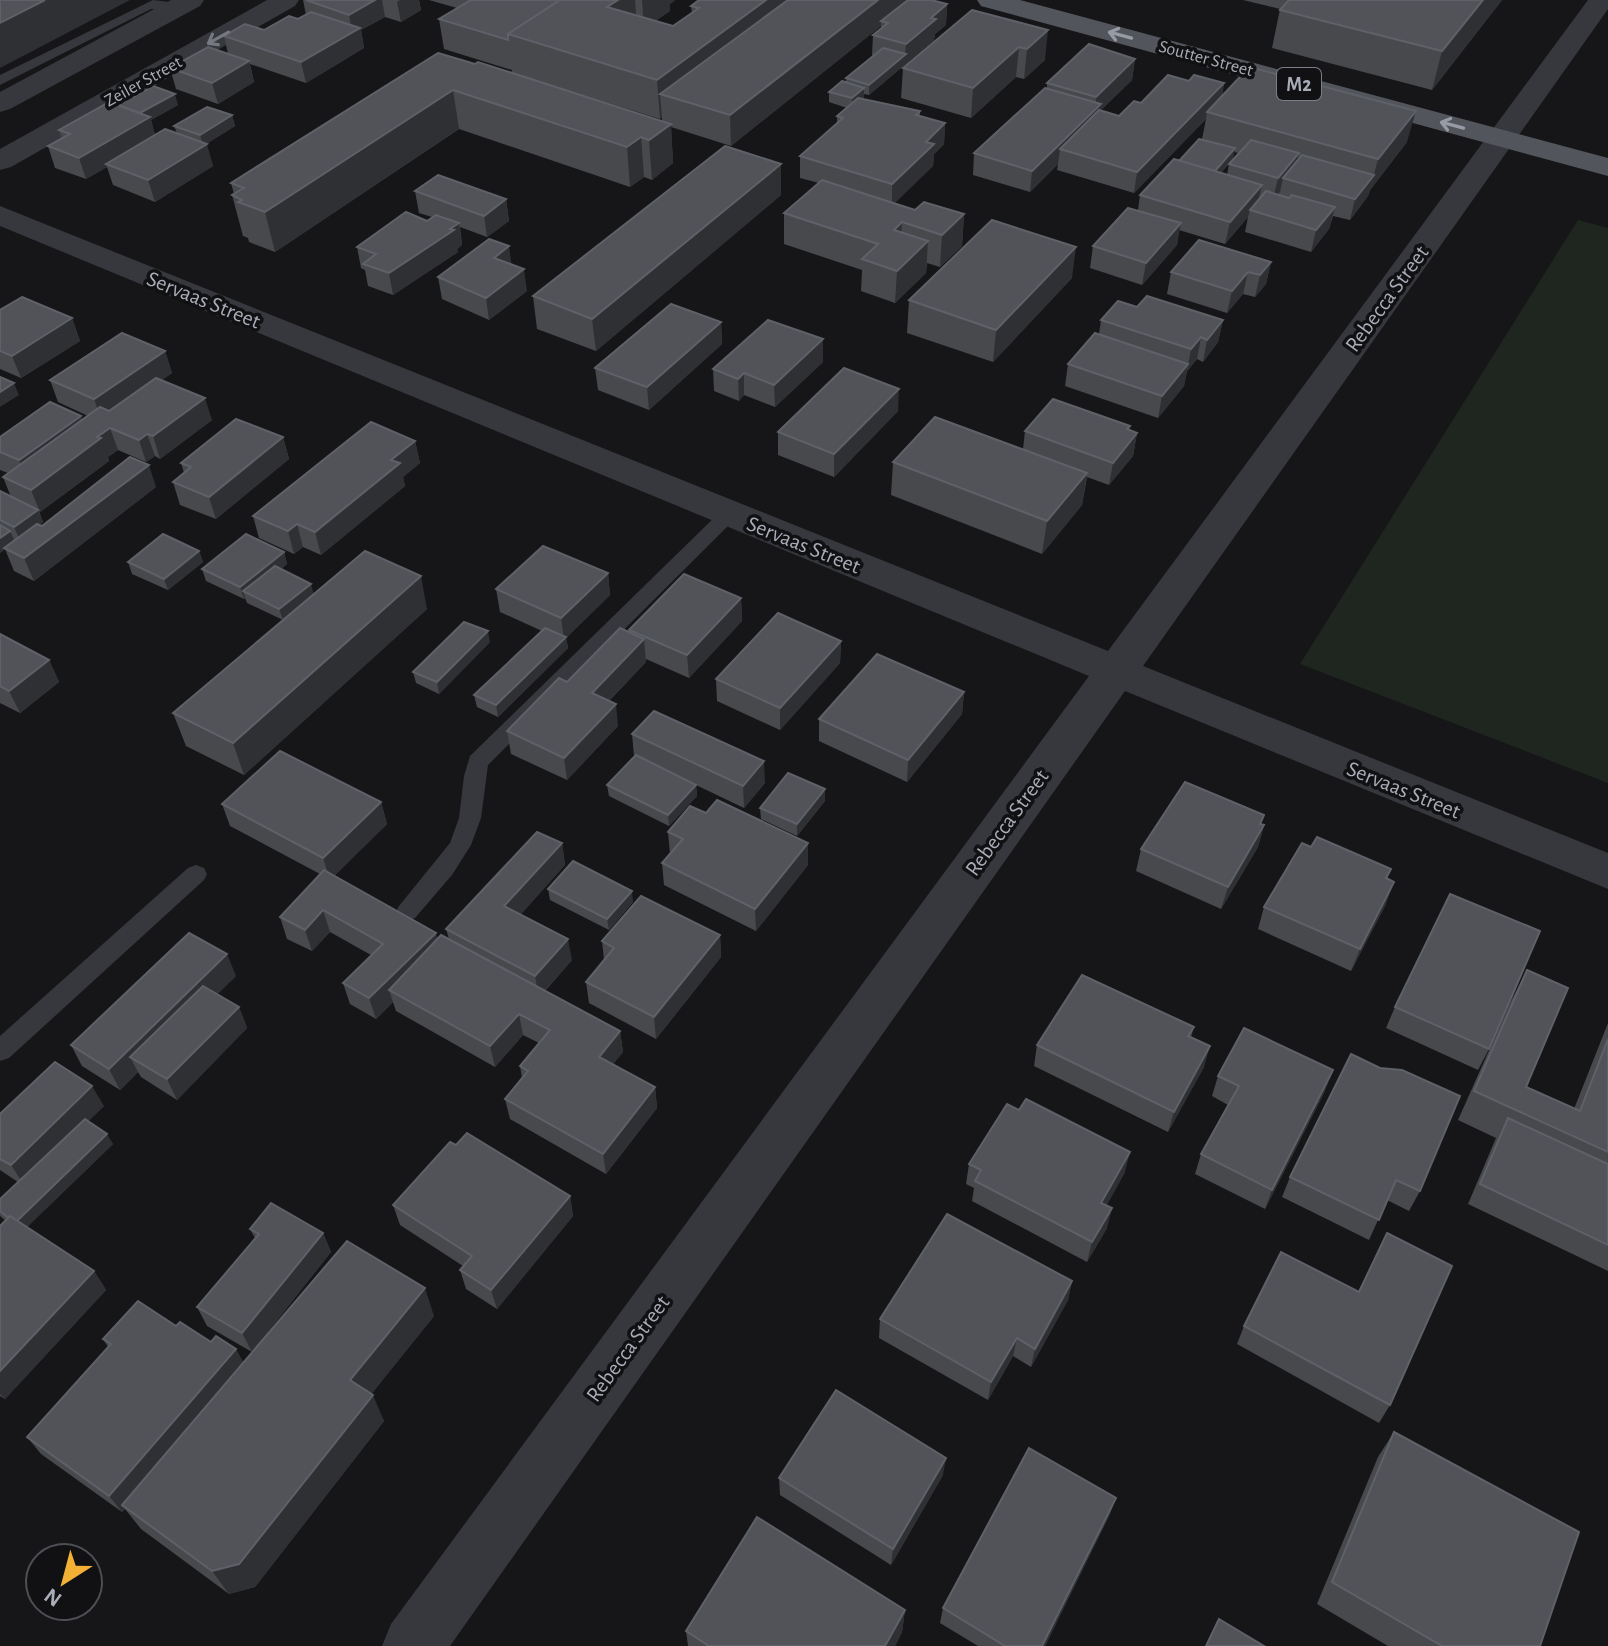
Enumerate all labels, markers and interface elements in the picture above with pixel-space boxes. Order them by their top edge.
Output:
one-way arrow [1107,27,1133,42]
one-way arrow [207,31,231,46]
street label: Soutter Street [1157,38,1255,80]
street label: Zeiler Street [102,53,185,110]
road number: M2 [1277,68,1321,100]
one-way arrow [1439,116,1465,131]
street label: Rebecca Street [1341,241,1433,356]
street label: Servaas Street [144,267,264,333]
street label: Servaas Street [744,512,864,578]
street label: Servaas Street [1344,757,1464,823]
street label: Rebecca Street [961,765,1053,880]
street label: Rebecca Street [582,1291,674,1406]
north arrow [24,1542,104,1622]
text: N [40,1584,65,1611]

